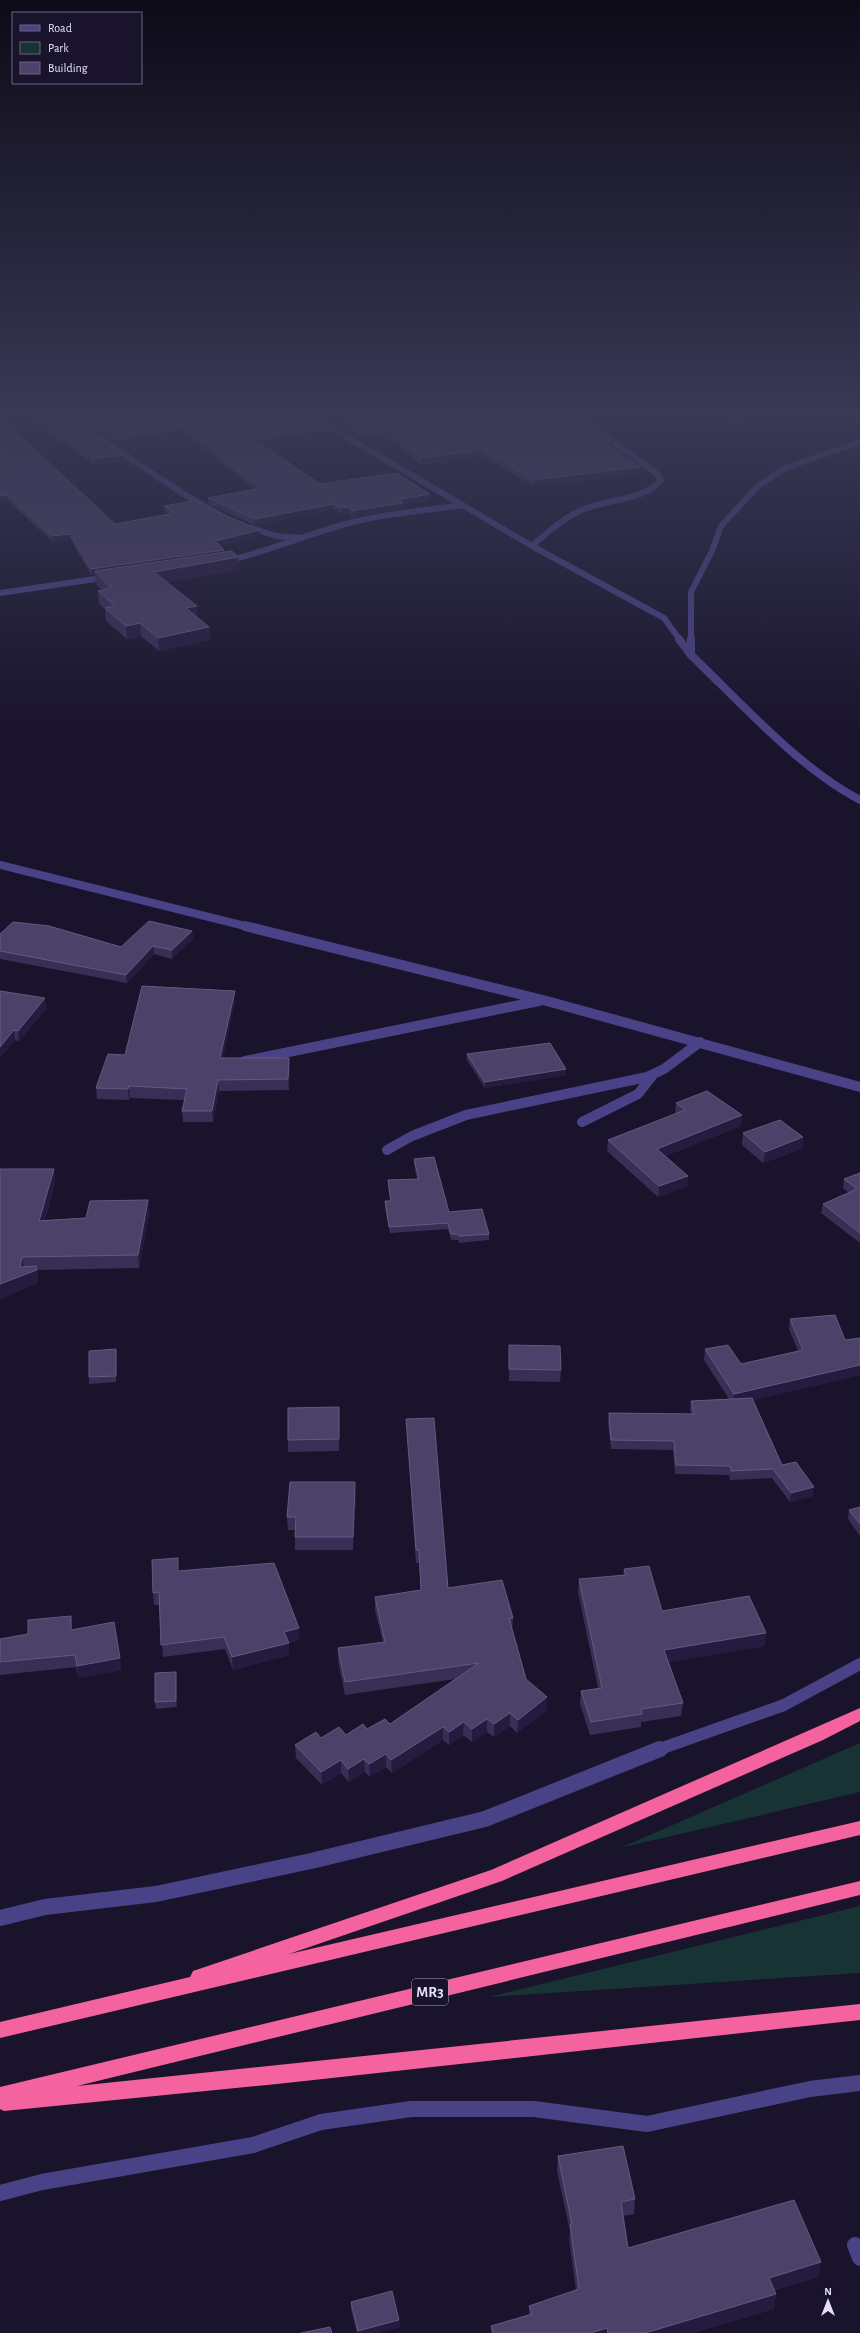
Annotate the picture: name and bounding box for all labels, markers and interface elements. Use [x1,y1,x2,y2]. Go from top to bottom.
legend [12,12,142,84]
text: Road [48,22,72,34]
text: Park [48,42,69,54]
text: Building [48,62,88,74]
road number: MR3 [412,1979,448,2005]
north arrow [808,2281,848,2321]
text: N [824,2286,832,2297]

